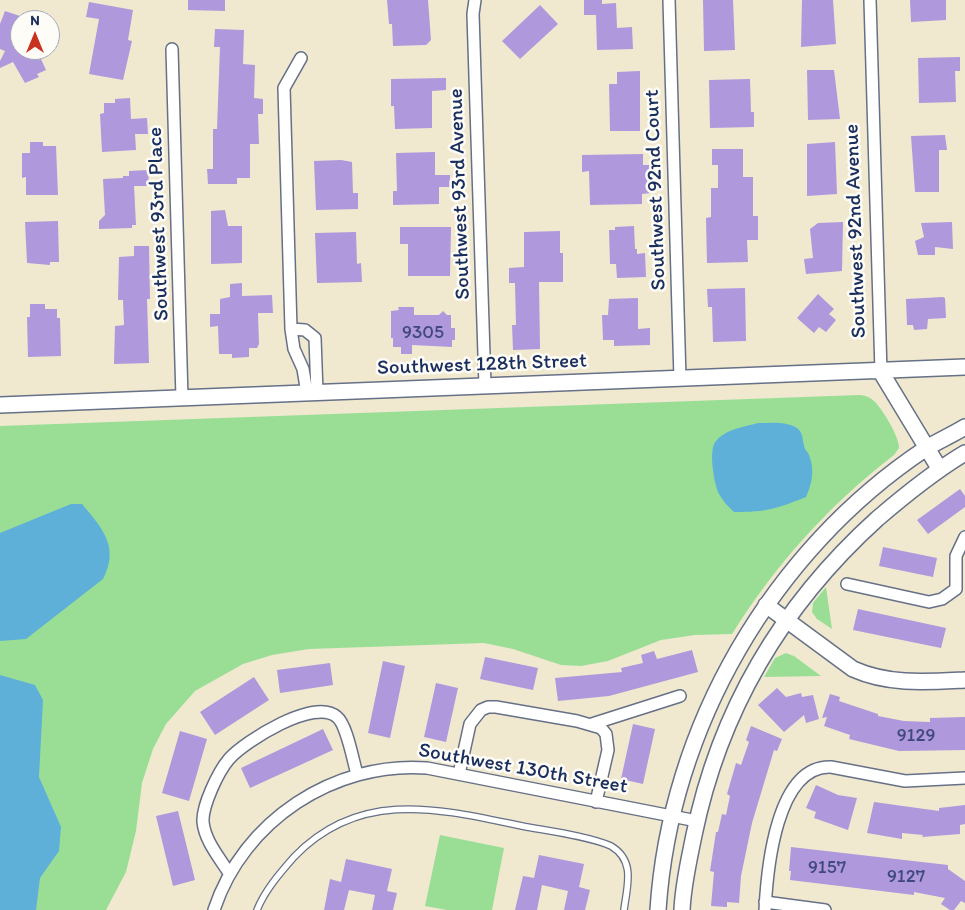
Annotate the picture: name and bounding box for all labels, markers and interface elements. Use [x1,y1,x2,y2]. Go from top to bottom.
north arrow [10,10,60,60]
text: N [30,12,40,29]
street label: Southwest 93rd Avenue [444,88,476,300]
street label: Southwest 92nd Court [640,89,672,291]
street label: Southwest 92nd Avenue [840,123,872,339]
street label: Southwest 93rd Place [143,127,175,321]
house number: 9305 [402,322,444,344]
street label: Southwest 128th Street [377,349,587,381]
house number: 9129 [897,725,935,747]
street label: Southwest 130th Street [416,738,630,800]
house number: 9157 [808,857,846,879]
house number: 9127 [887,866,925,888]

